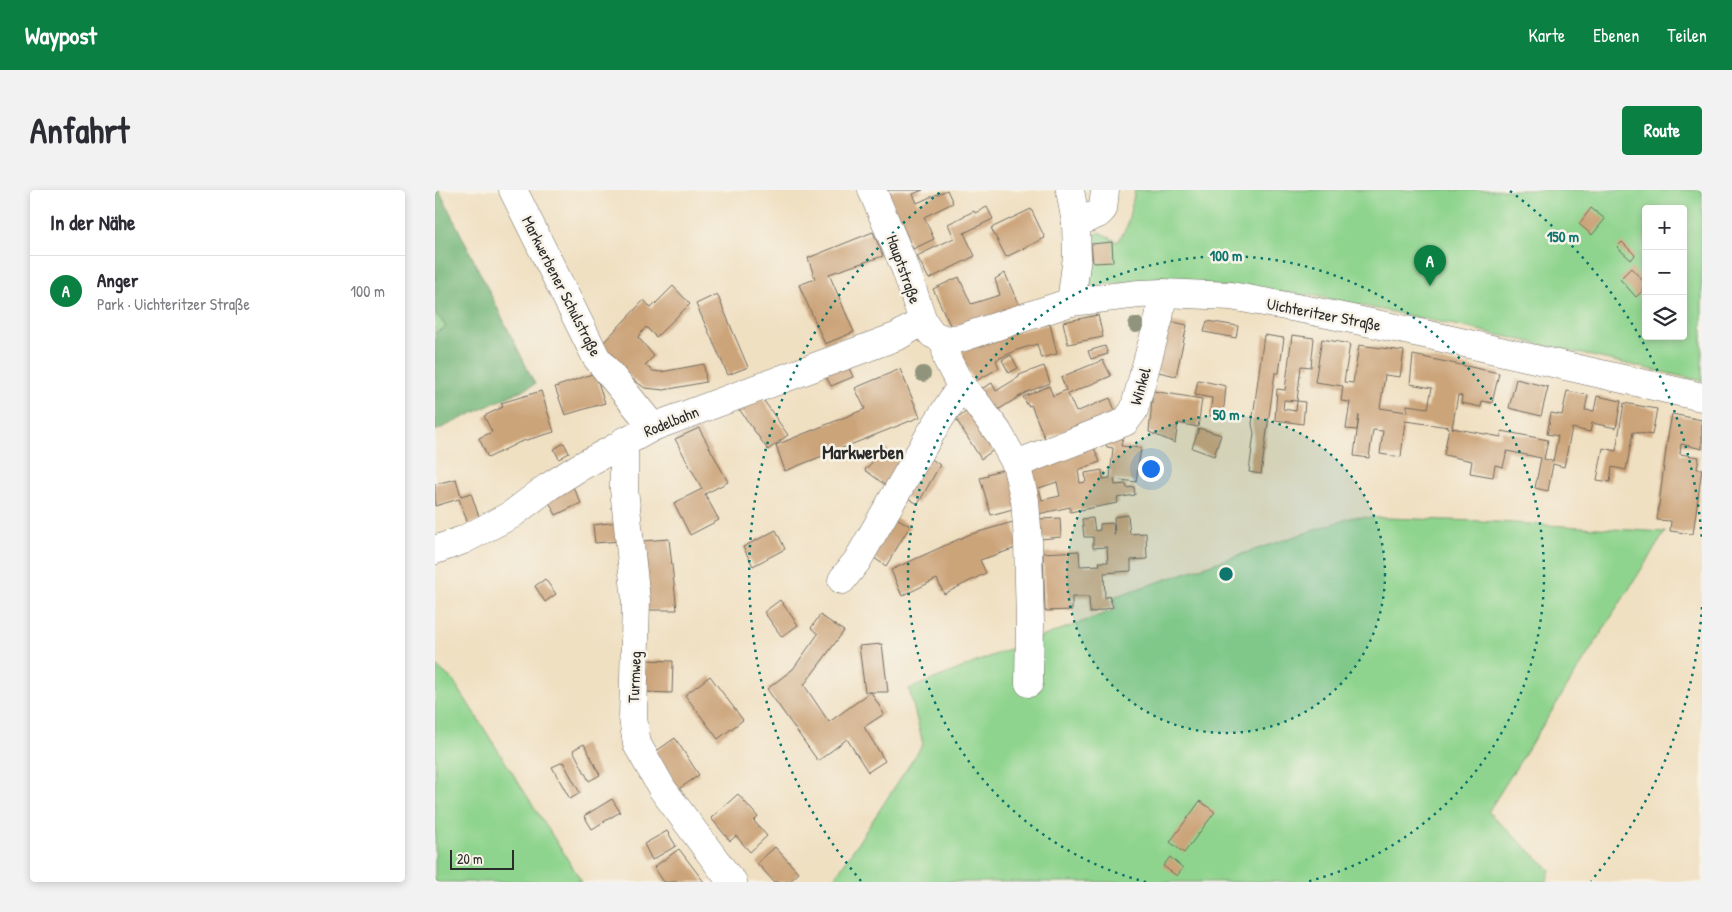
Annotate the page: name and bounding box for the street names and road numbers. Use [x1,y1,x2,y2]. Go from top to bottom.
street label: Markwerbener Schulstraße [517,212,607,361]
street label: Hauptstraße [881,232,927,307]
street label: Uichteritzer Straße [1265,292,1383,336]
street label: Winkel [1124,364,1156,407]
street label: Rodelbahn [640,400,702,442]
street label: Turmweg [622,651,646,703]

